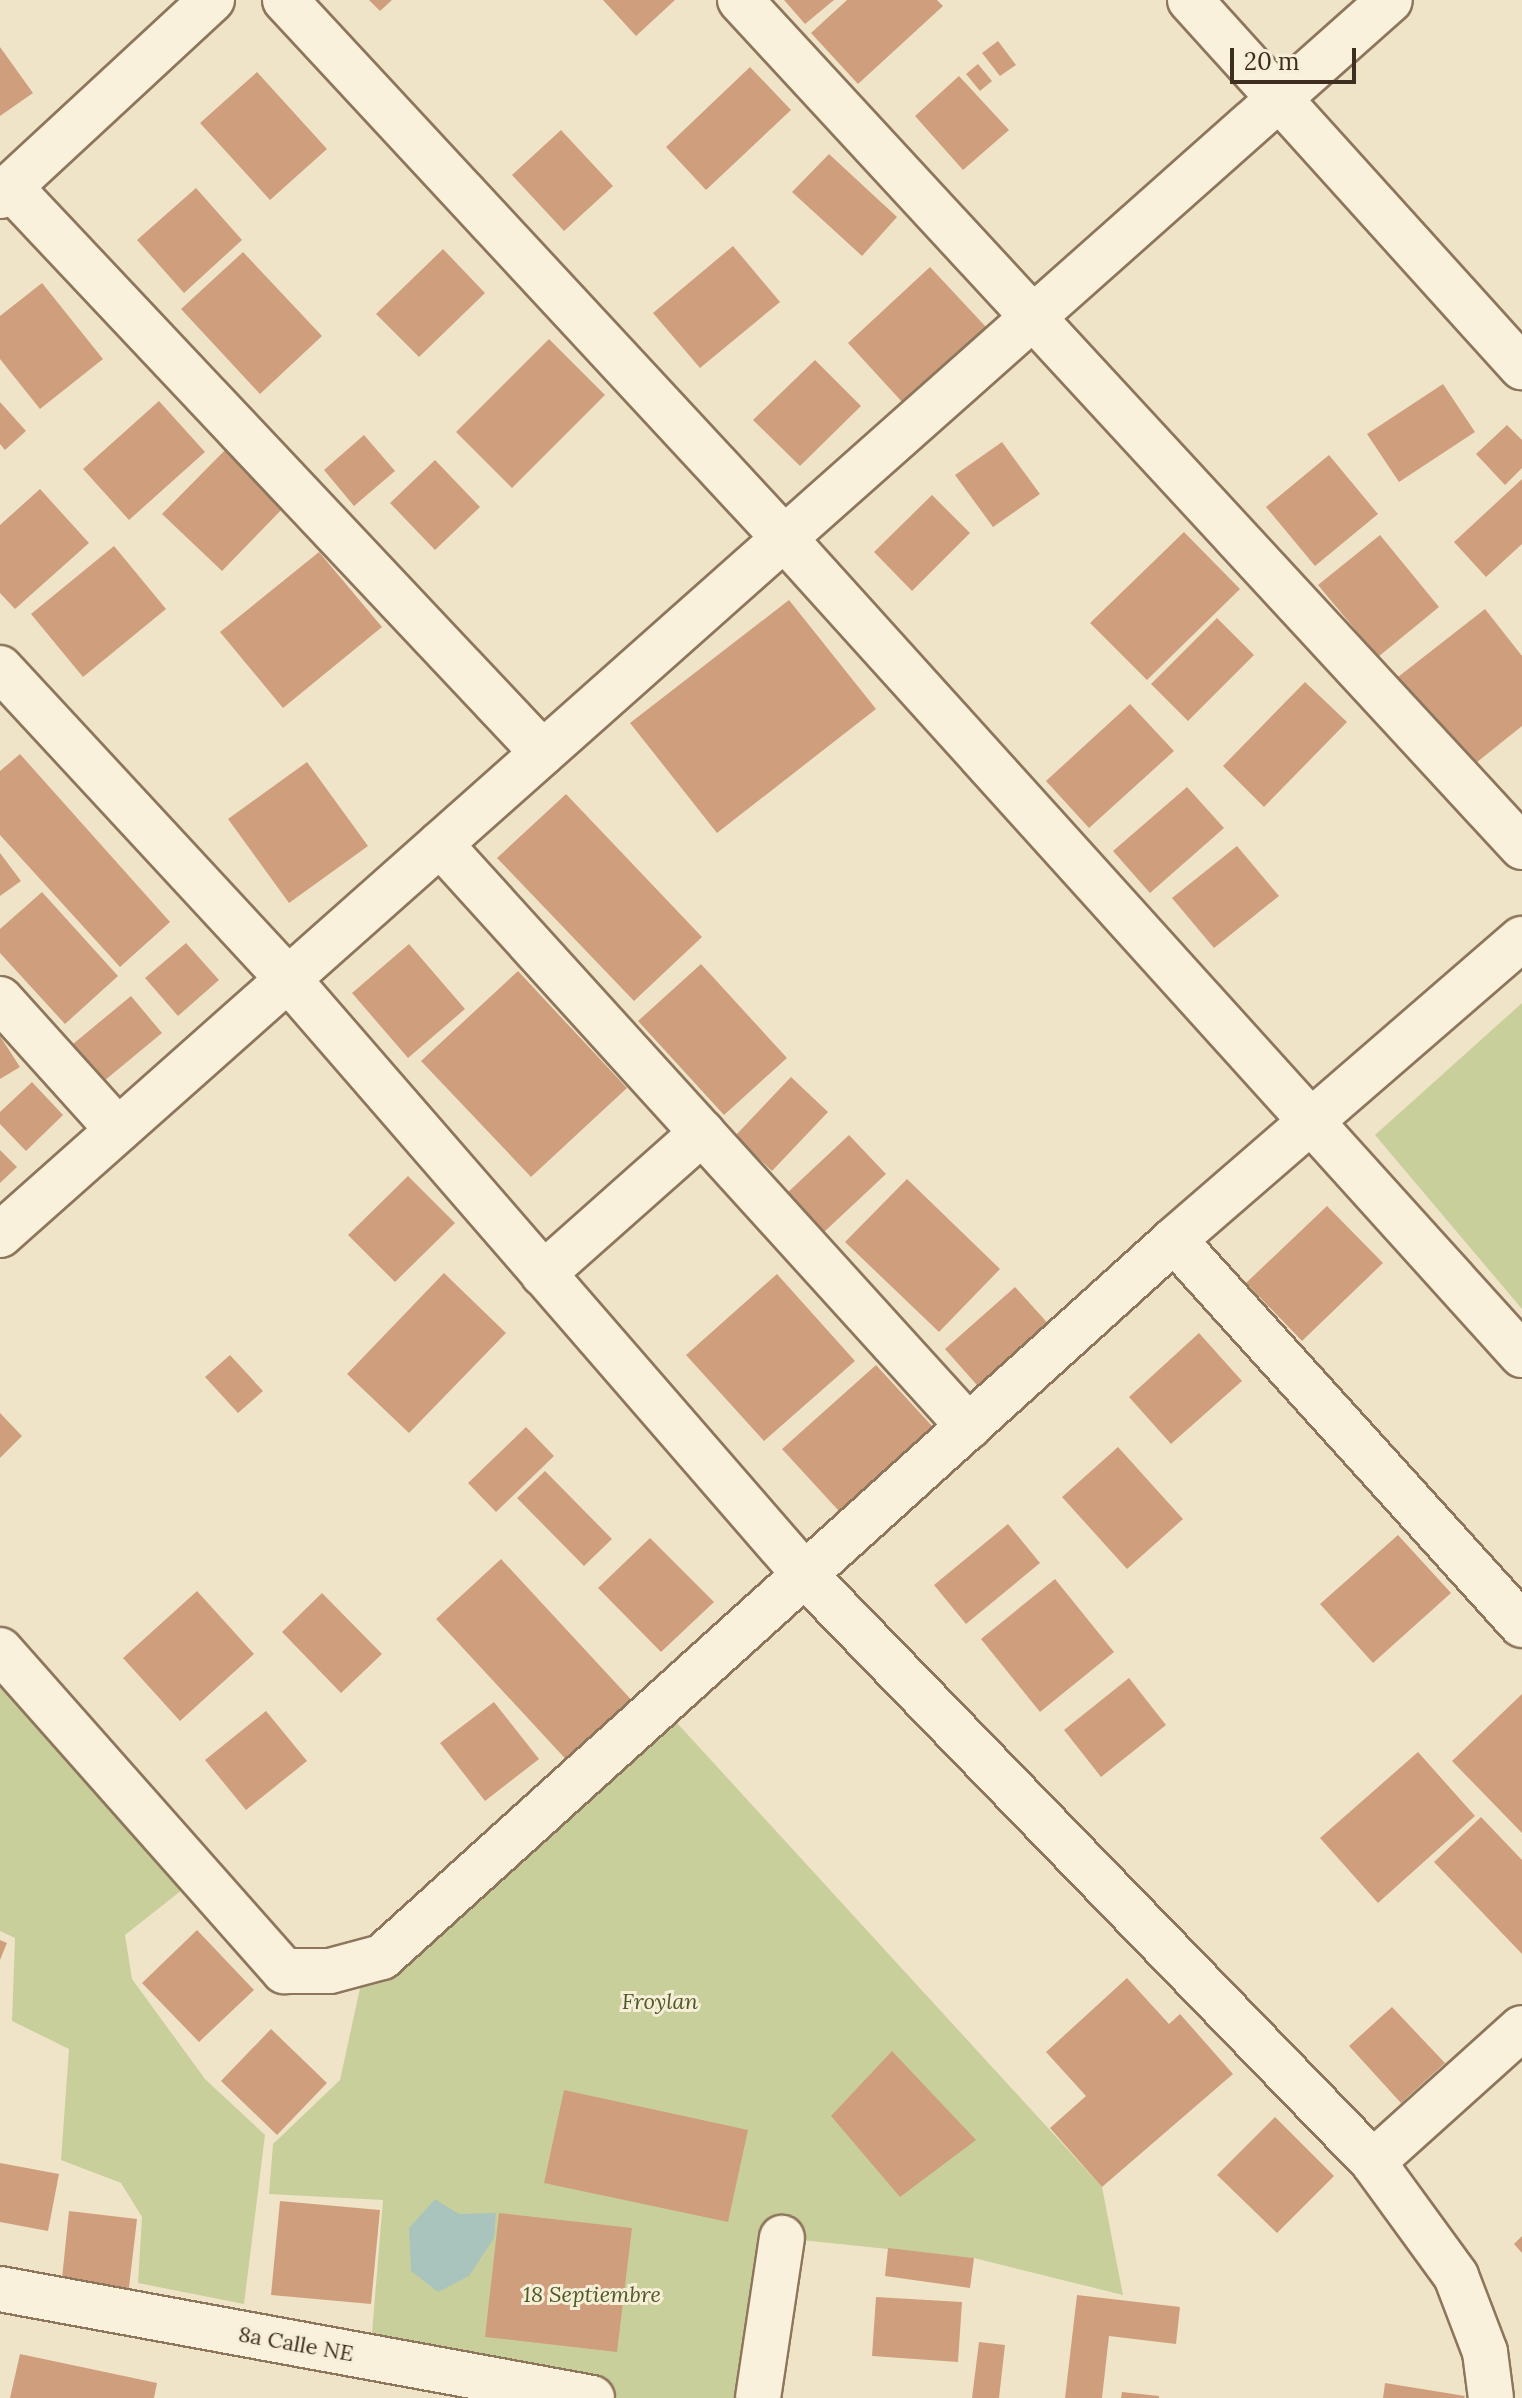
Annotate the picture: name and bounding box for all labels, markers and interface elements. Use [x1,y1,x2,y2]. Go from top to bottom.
scale bar [1234,32,1360,82]
text: 20 m [1244,46,1300,77]
park label: Froylan [622,1989,698,2015]
park label: 18 Septiembre [523,2282,661,2308]
street label: 8a Calle NE [236,2321,356,2367]

